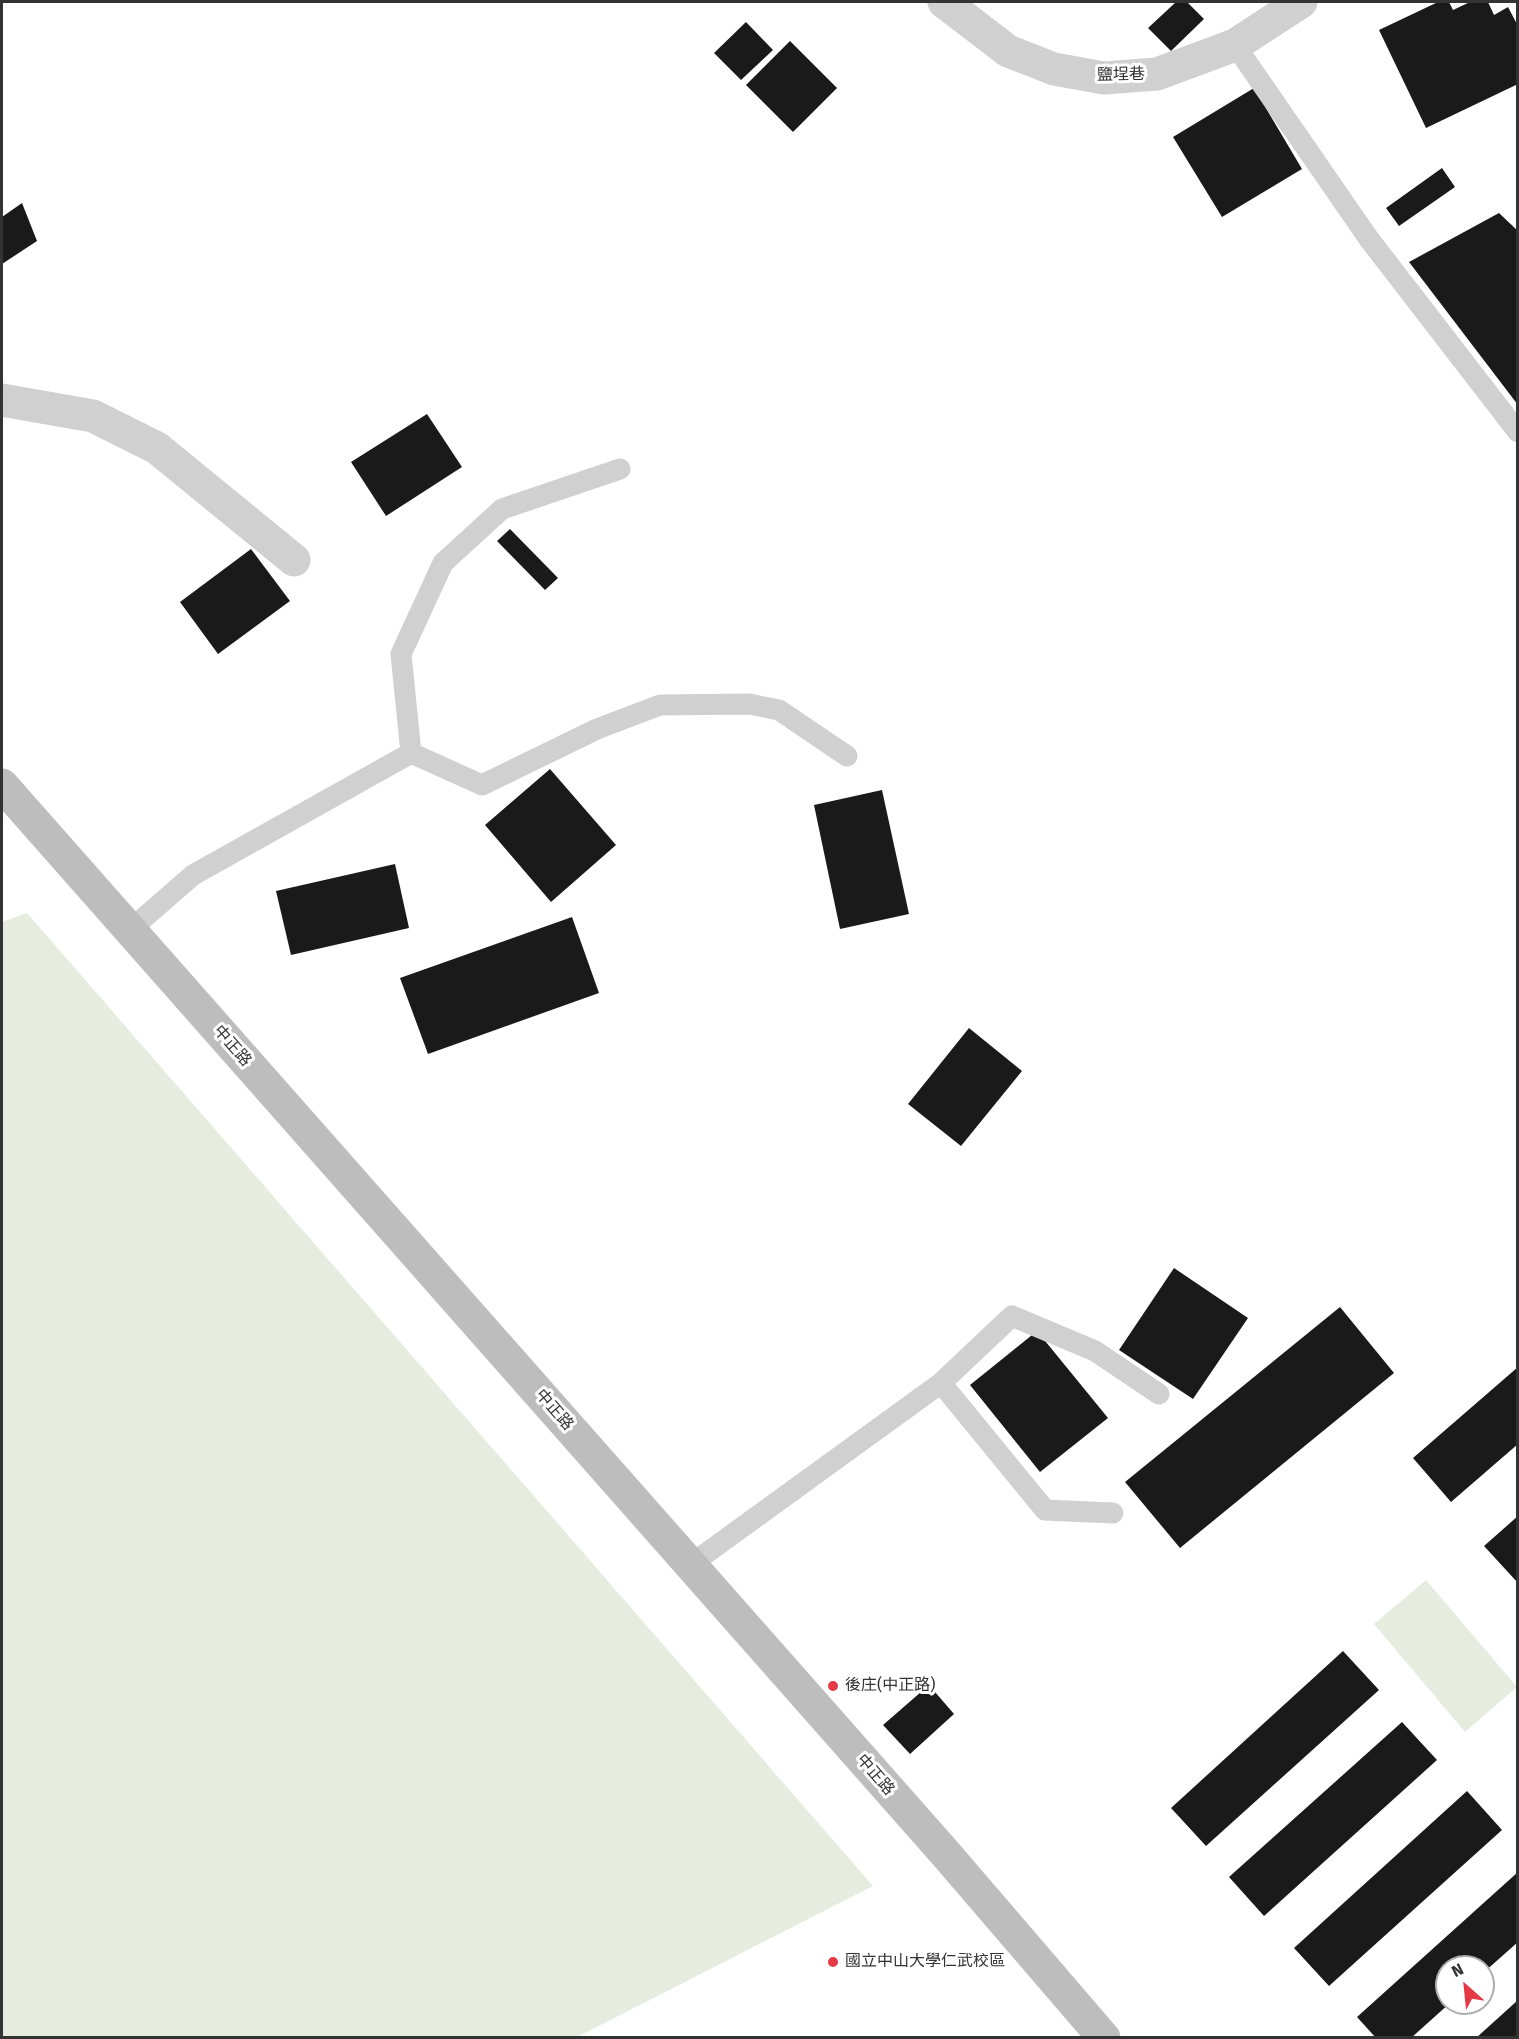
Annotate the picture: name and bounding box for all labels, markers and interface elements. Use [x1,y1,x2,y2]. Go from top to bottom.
street label: 鹽埕巷 [1097,65,1145,85]
street label: 中正路 [209,1022,255,1070]
street label: 中正路 [531,1386,577,1434]
place label: 後庄(中正路) [845,1676,935,1696]
marker: 後庄(中正路) [826,1679,840,1693]
street label: 中正路 [852,1751,898,1799]
place label: 國立中山大學仁武校區 [845,1952,1005,1972]
marker: 國立中山大學仁武校區 [826,1955,840,1969]
north arrow [1435,1955,1495,2015]
text: N [1448,1959,1467,1981]

